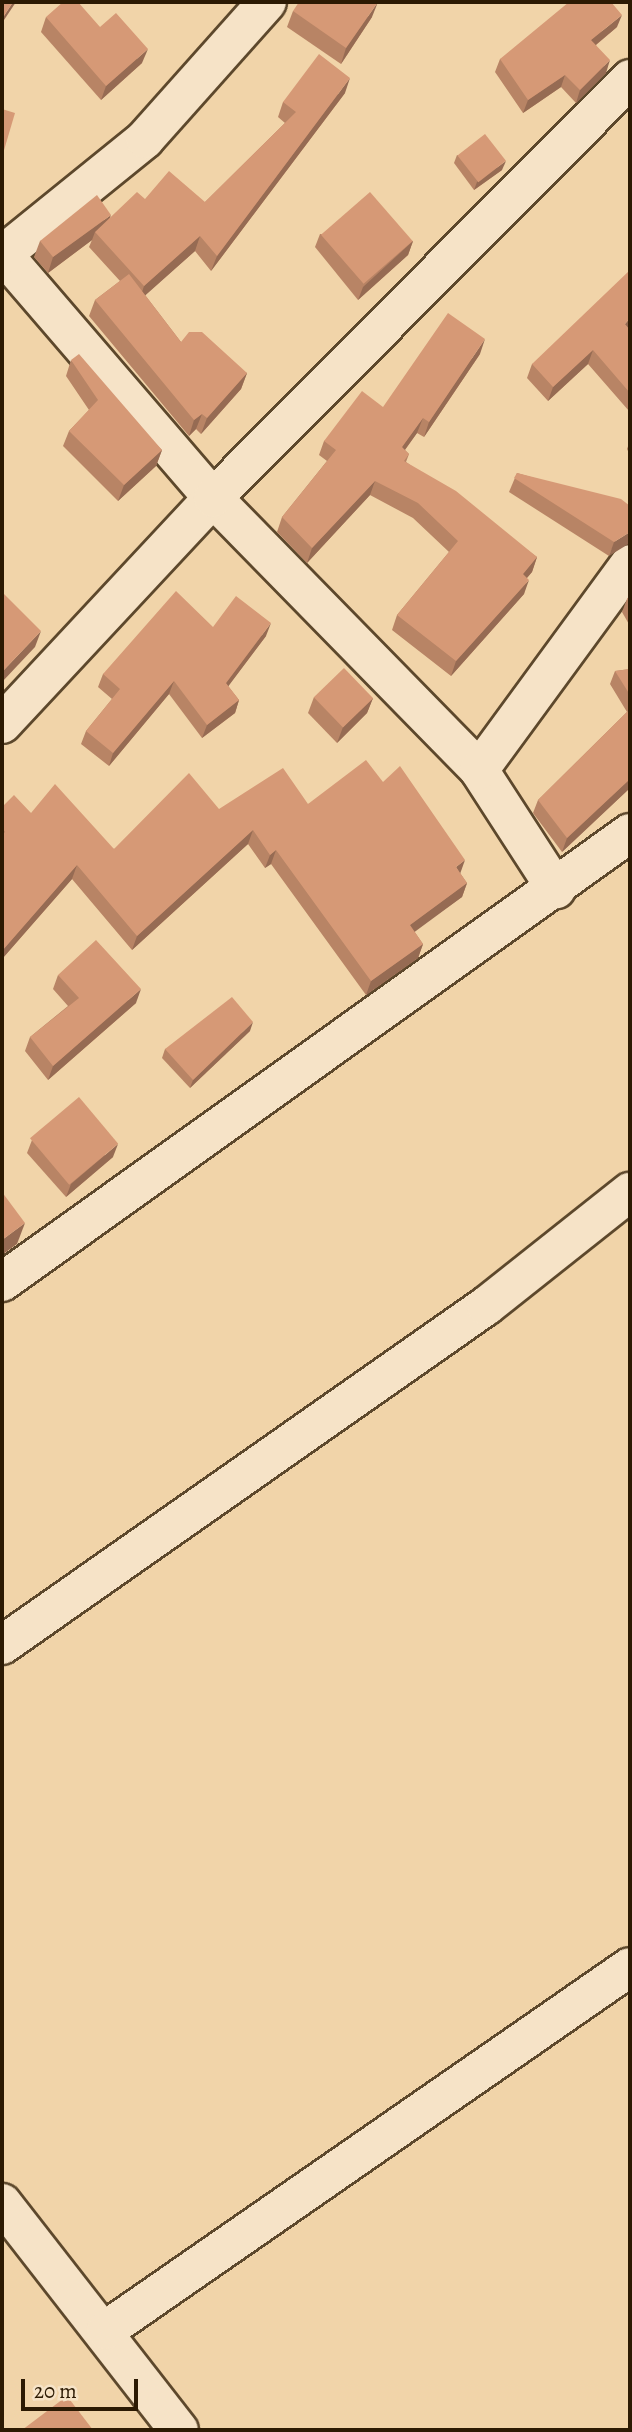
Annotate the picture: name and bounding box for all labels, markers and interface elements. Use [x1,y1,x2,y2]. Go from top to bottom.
scale bar [24,2366,142,2410]
text: 20 m [34,2377,77,2405]

